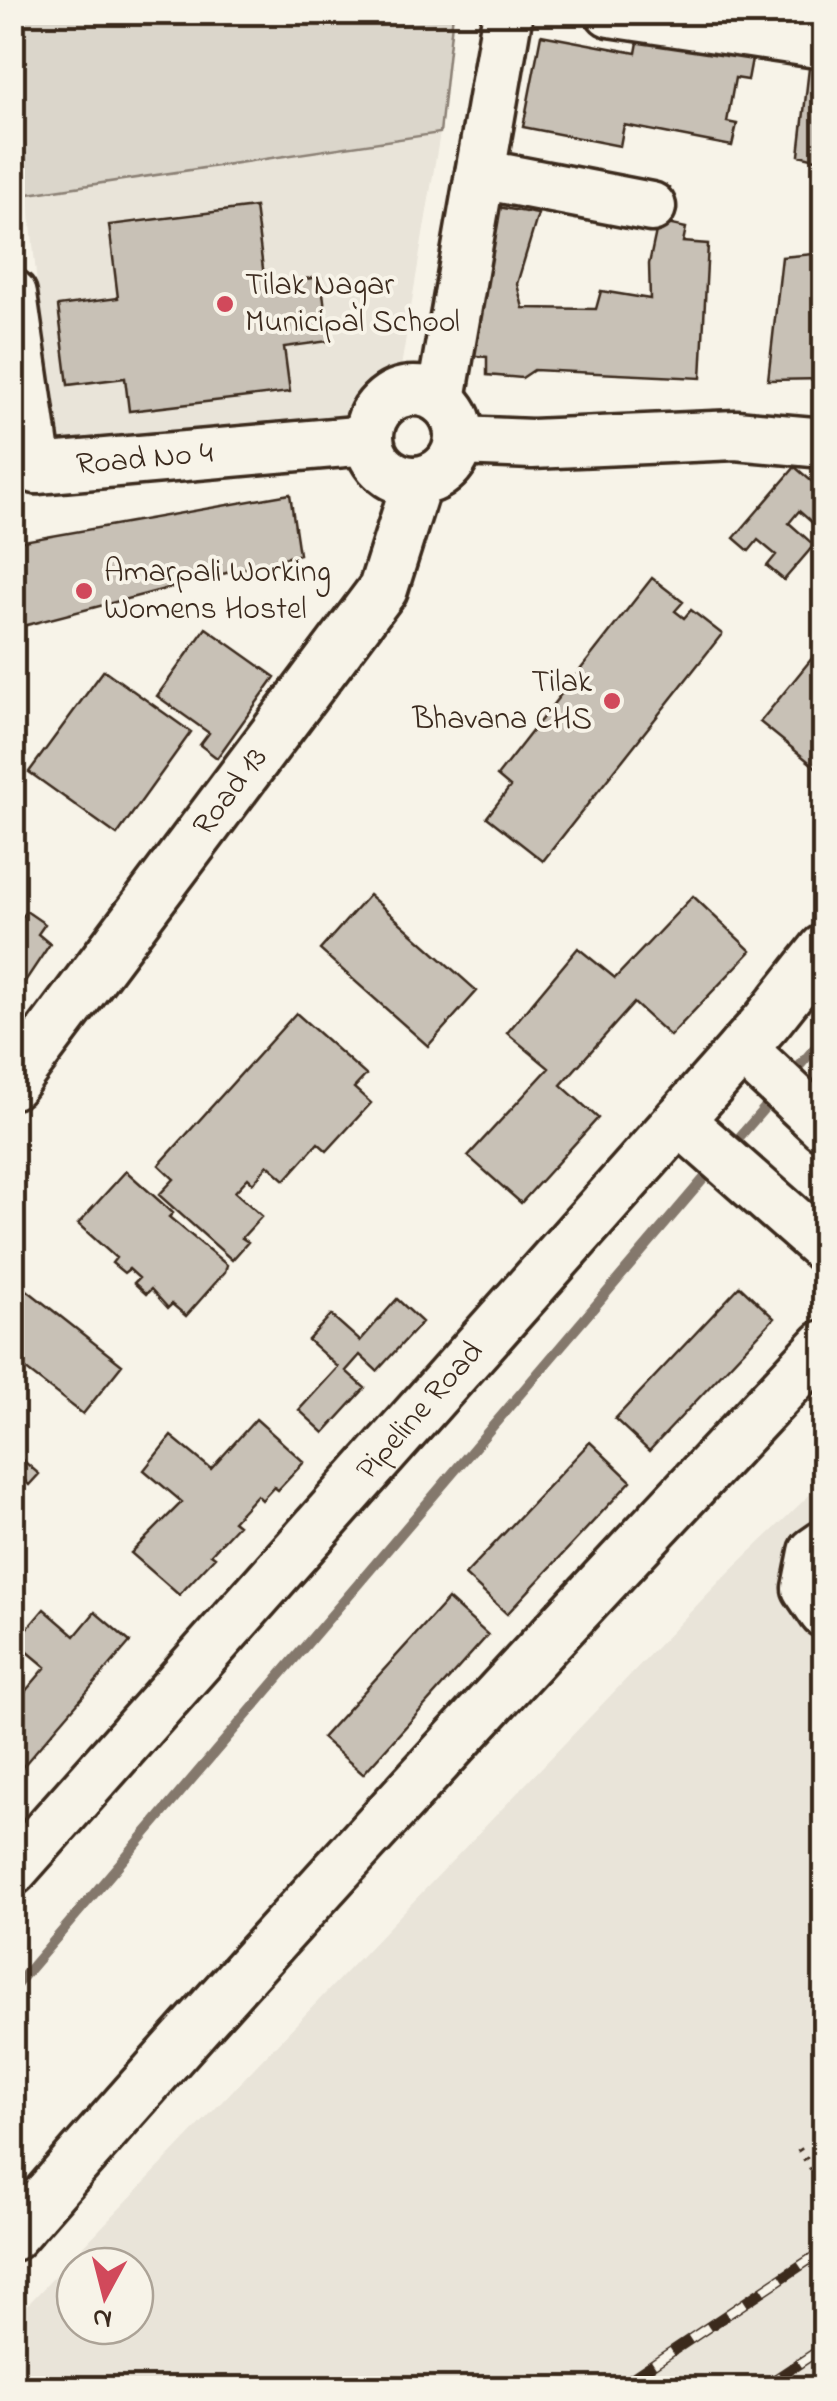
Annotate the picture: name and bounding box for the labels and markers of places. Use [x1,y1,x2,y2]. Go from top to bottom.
place label: Tilak Nagar Municipal School [245,263,460,347]
marker: Tilak Nagar Municipal School [214,293,236,315]
place label: Amarpali Working Womens Hostel [104,550,331,634]
marker: Amarpali Working Womens Hostel [73,580,95,602]
place label: Tilak Bhavana CHS [412,660,593,744]
marker: Tilak Bhavana CHS [601,690,623,712]

